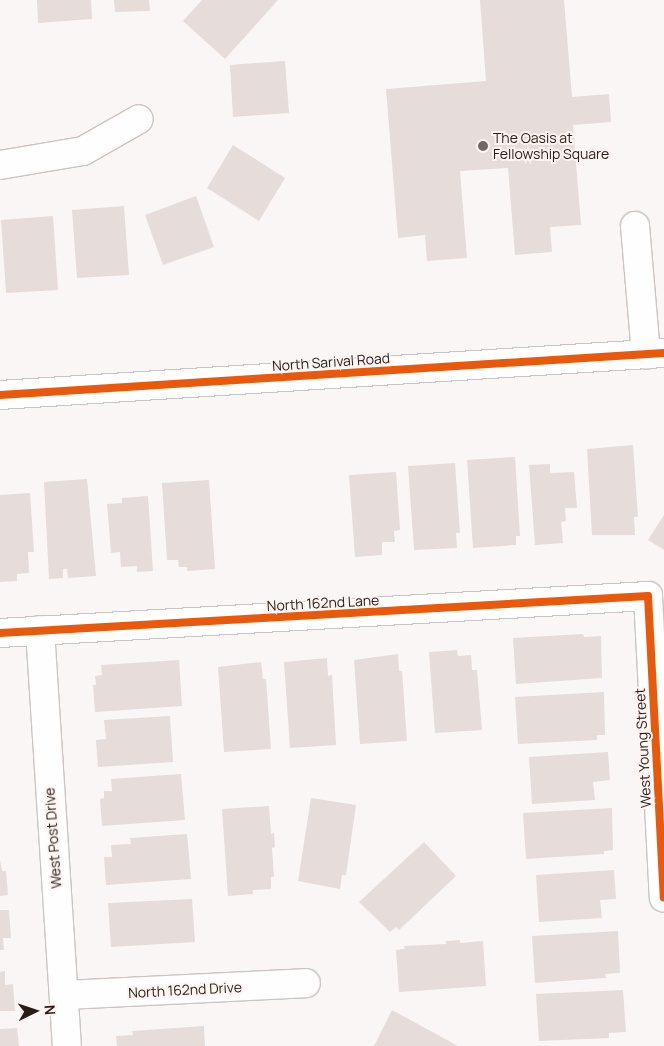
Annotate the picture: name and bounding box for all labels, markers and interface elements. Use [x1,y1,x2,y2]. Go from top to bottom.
place label: The Oasis at Fellowship Square [493,130,609,162]
marker: The Oasis at Fellowship Square [477,140,489,152]
street label: North Sarival Road [272,350,390,374]
street label: North 162nd Lane [266,592,380,614]
street label: West Young Street [631,688,655,808]
street label: West Post Drive [41,787,65,889]
street label: North 162nd Drive [128,979,242,1001]
north arrow [10,986,60,1036]
text: N [41,1004,60,1016]

